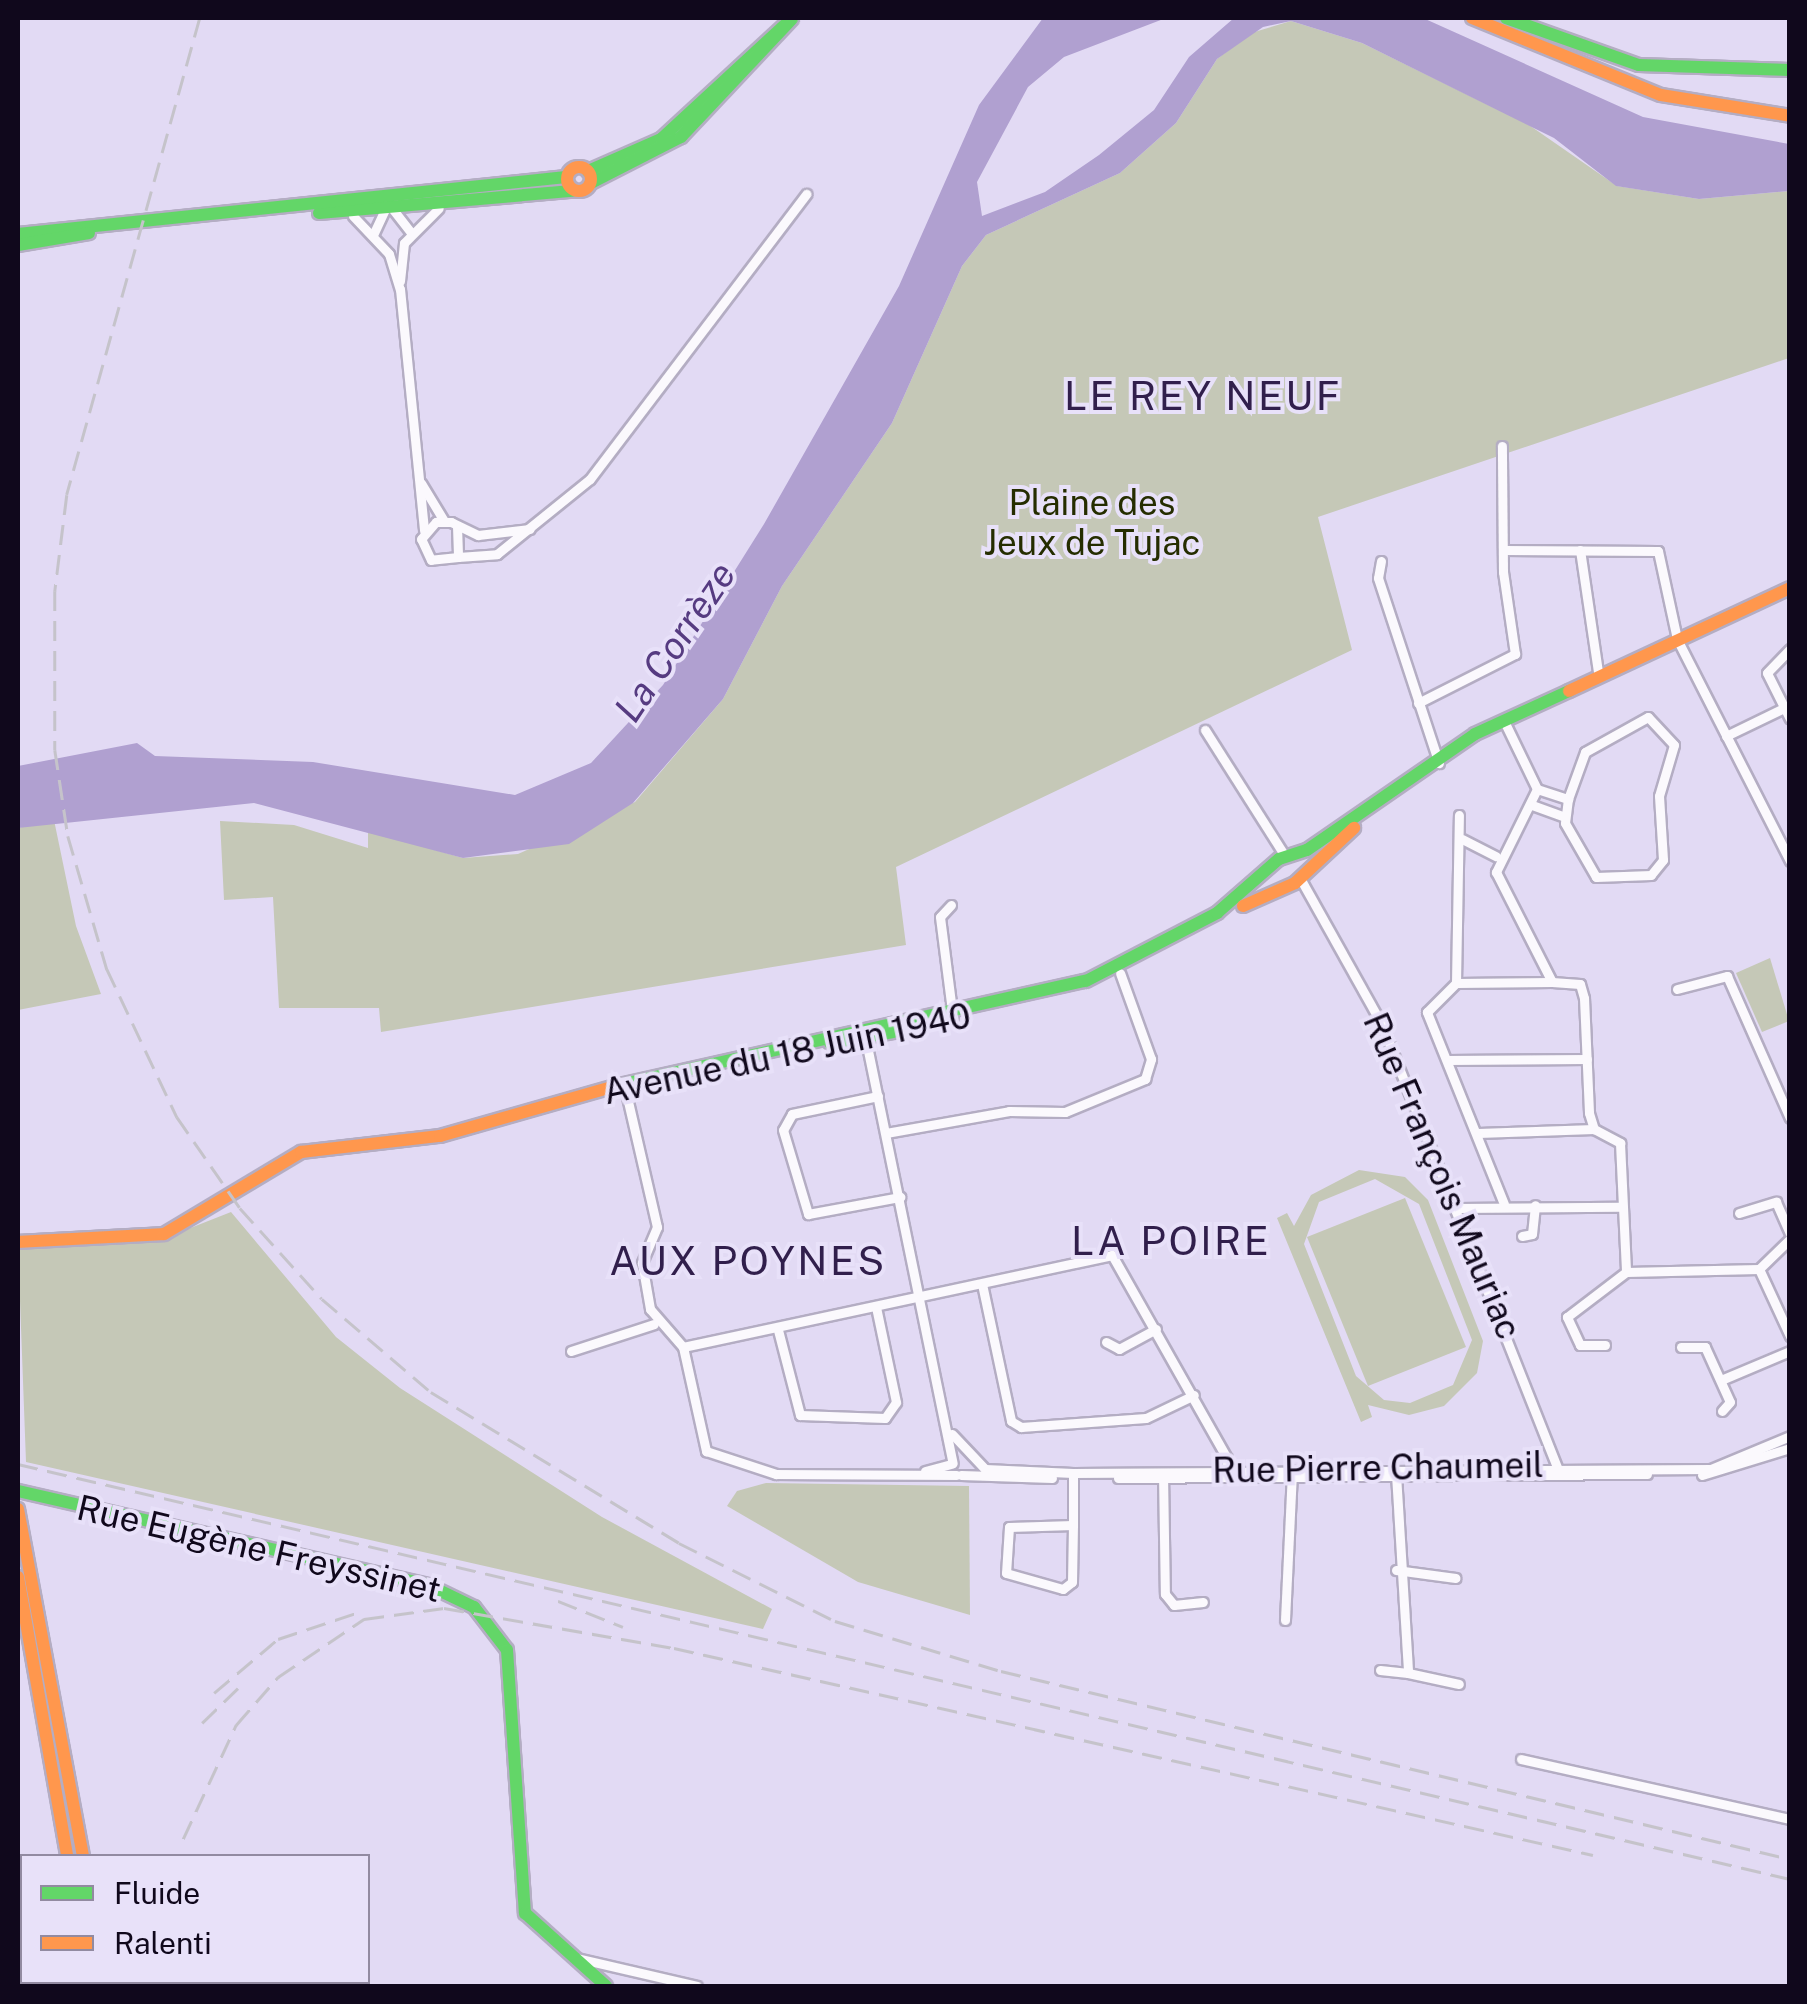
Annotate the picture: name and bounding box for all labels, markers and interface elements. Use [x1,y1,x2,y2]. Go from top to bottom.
district label: LE REY NEUF [1064,372,1342,420]
park label: Plaine des Jeux de Tujac [983,482,1201,564]
water label: La Corrèze [605,554,745,730]
street label: Avenue du 18 Juin 1940 [599,994,975,1114]
street label: Rue François Mauriac [1354,1006,1530,1346]
district label: LA POIRE [1071,1217,1271,1265]
district label: AUX POYNES [609,1237,887,1285]
street label: Rue Pierre Chaumeil [1212,1444,1544,1492]
street label: Rue Eugène Freyssinet [73,1487,445,1611]
legend [20,1854,370,1984]
text: Fluide [114,1875,200,1911]
text: Ralenti [114,1925,212,1961]

